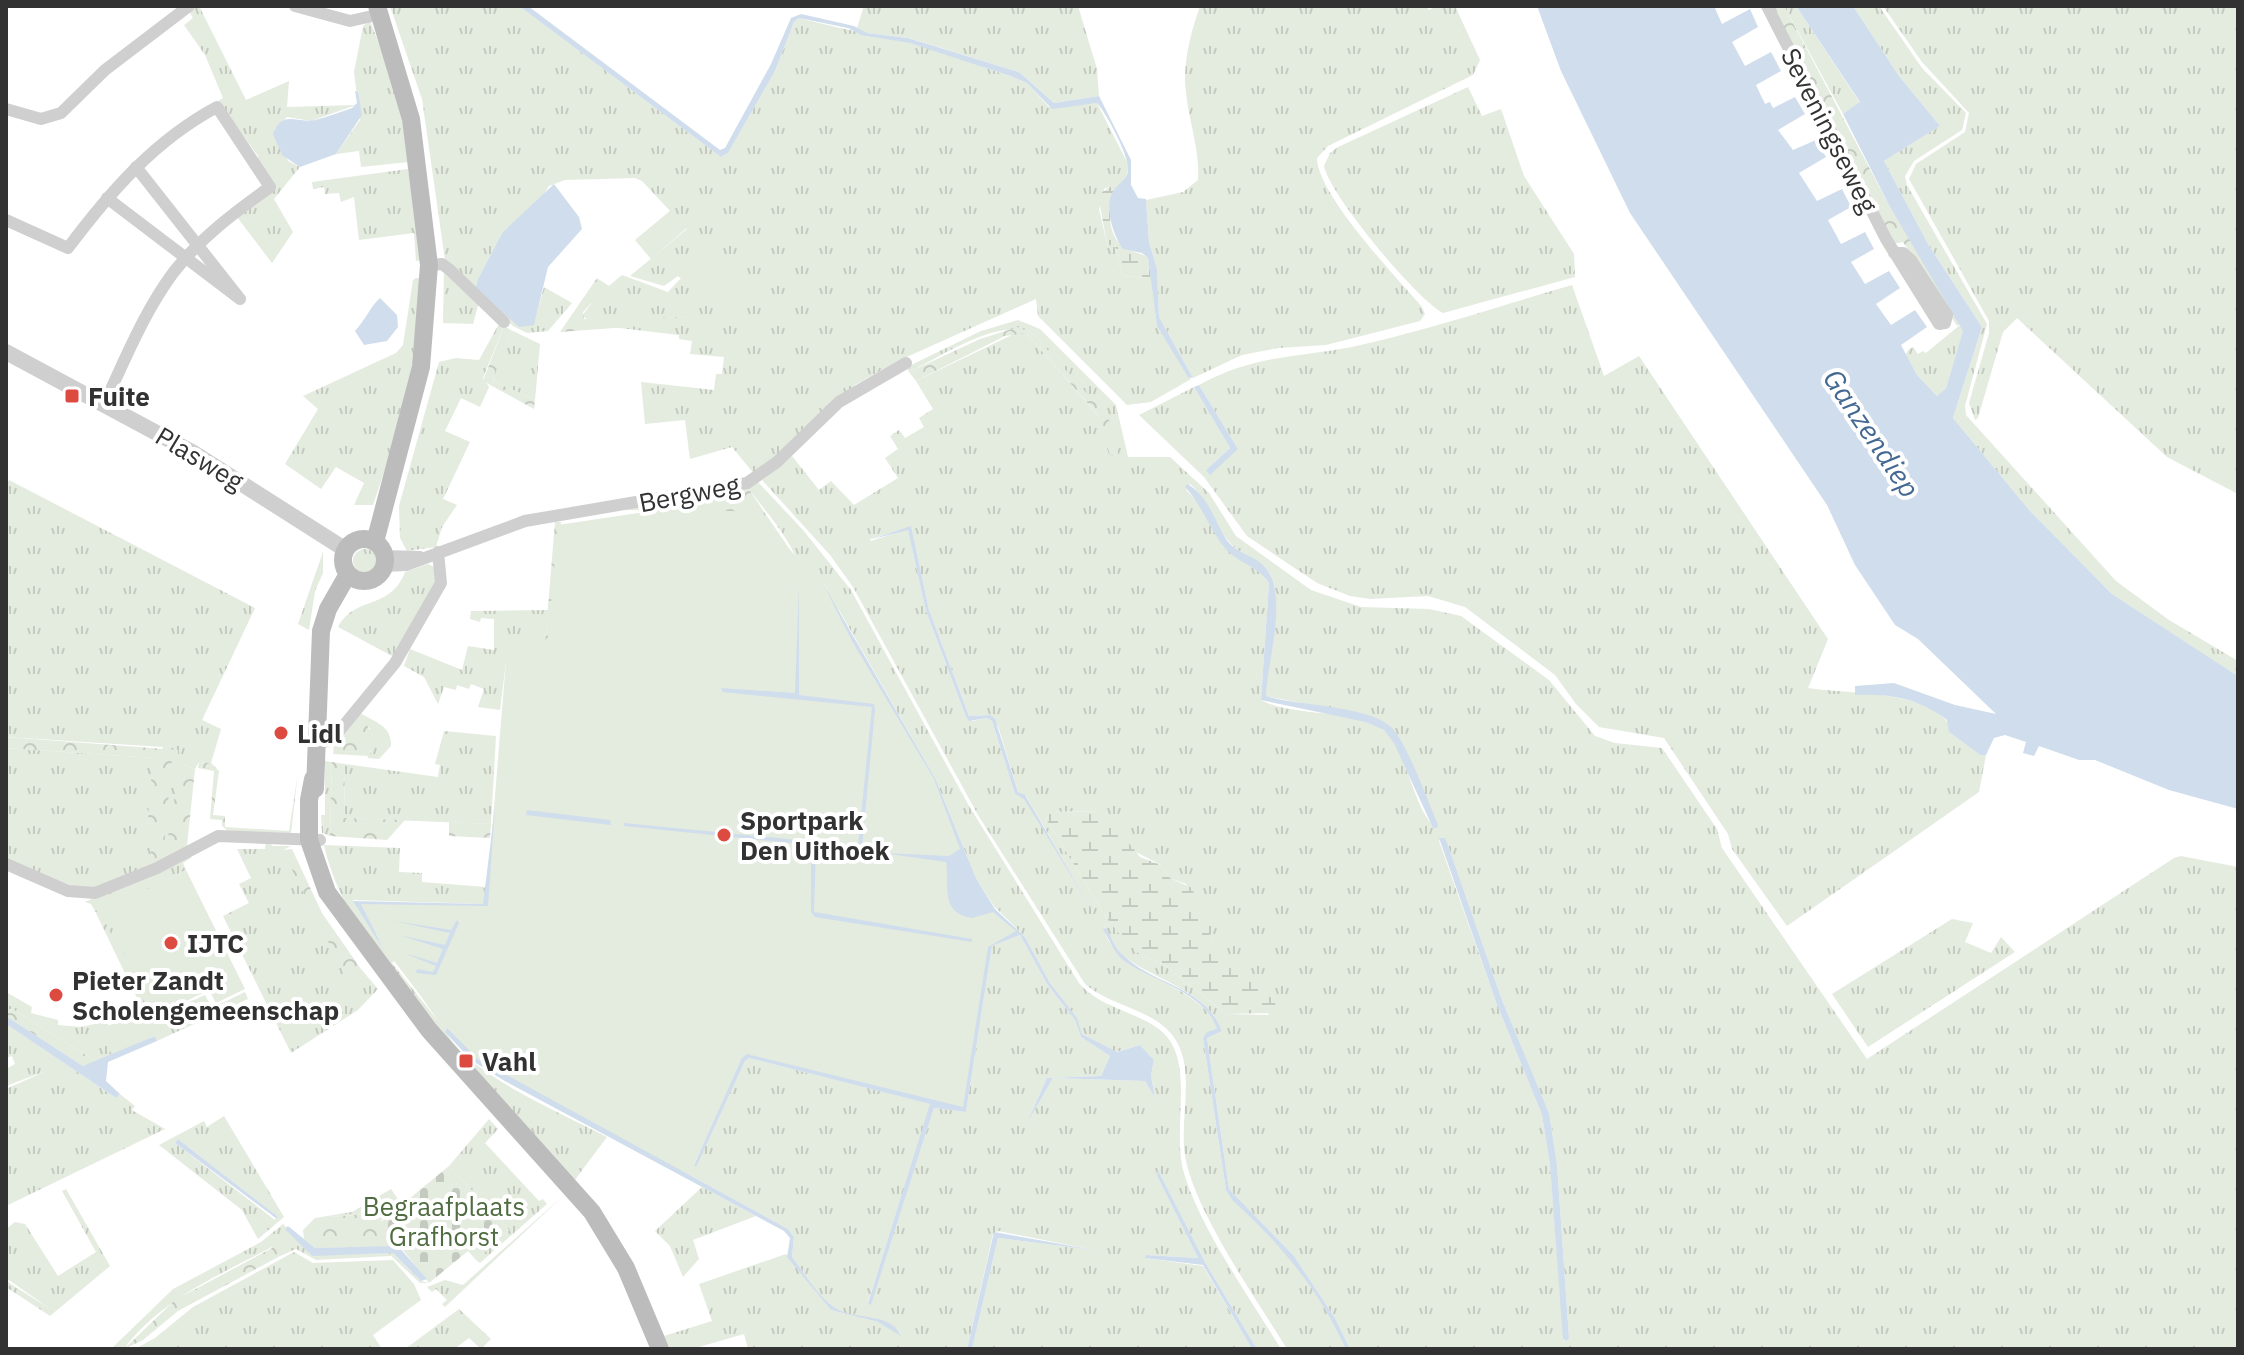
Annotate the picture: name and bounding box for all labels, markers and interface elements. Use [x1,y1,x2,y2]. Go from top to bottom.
street label: Seveningseweg [1774,42,1886,218]
water label: Ganzendiep [1815,362,1929,504]
place label: Fuite [88,379,150,413]
marker: Fuite [63,387,81,405]
street label: Plasweg [150,418,251,498]
street label: Bergweg [636,467,743,519]
place label: Lidl [297,716,342,750]
marker: Lidl [272,724,290,742]
place label: Sportpark Den Uithoek [740,803,890,867]
marker: Sportpark Den Uithoek [715,826,733,844]
place label: IJTC [187,926,244,960]
marker: IJTC [162,934,180,952]
place label: Pieter Zandt Scholengemeenschap [72,963,339,1027]
marker: Pieter Zandt Scholengemeenschap [47,986,65,1004]
place label: Vahl [482,1044,536,1078]
marker: Vahl [457,1052,475,1070]
park label: Begraafplaats Grafhorst [363,1189,525,1253]

